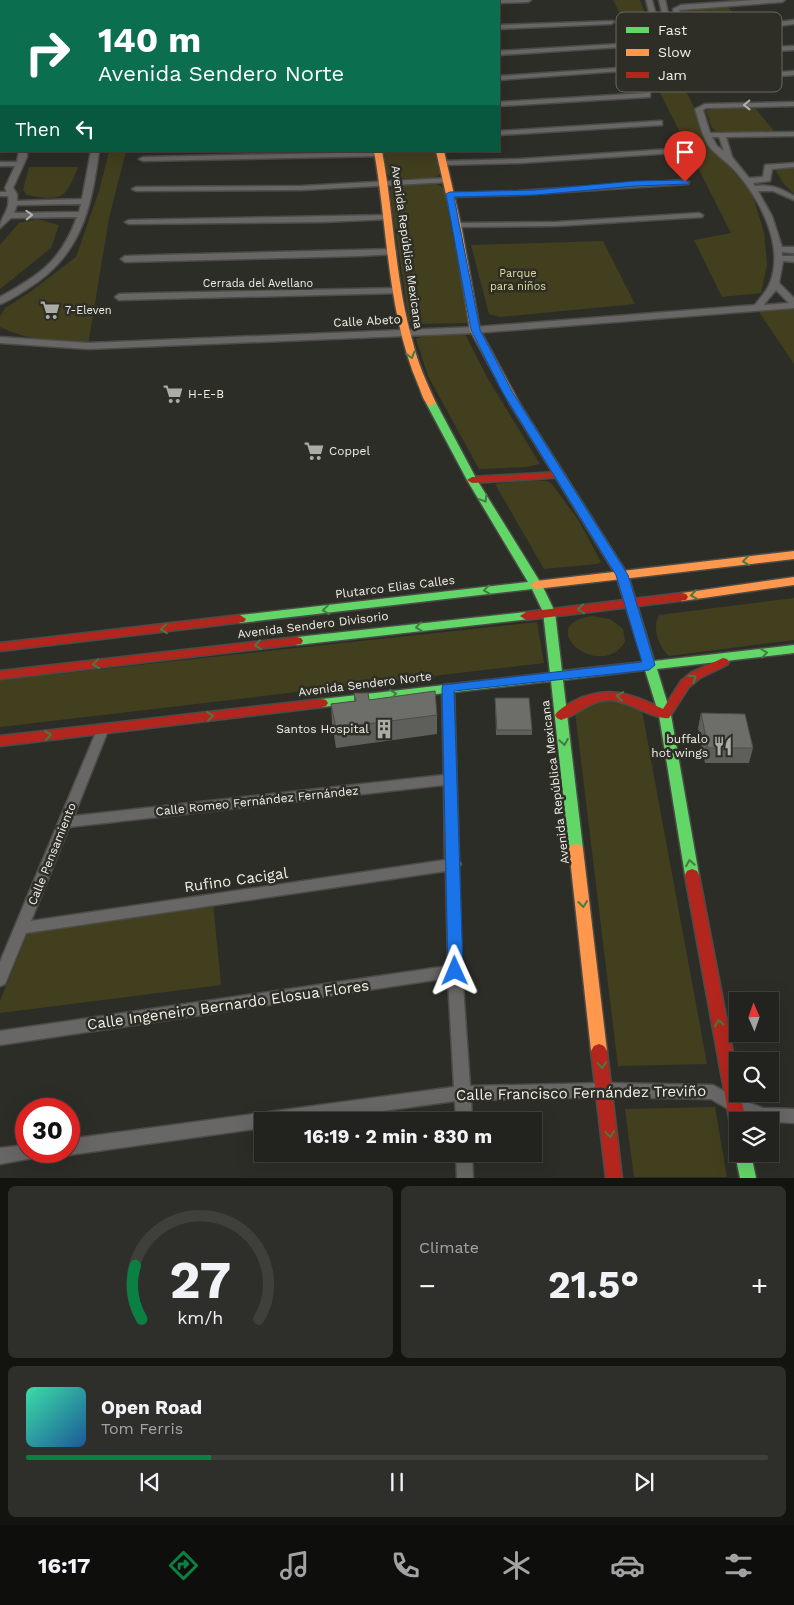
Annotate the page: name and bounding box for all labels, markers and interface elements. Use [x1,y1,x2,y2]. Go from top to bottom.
legend [616,12,782,92]
text: 140 m [98,19,201,61]
icon: right [15,20,80,85]
text: Fast [658,22,687,38]
text: Slow [658,44,691,60]
text: Avenida Sendero Norte [98,61,344,86]
text: Jam [658,67,687,83]
one-way arrow [743,100,751,111]
icon: left [71,115,99,143]
text: Then [15,118,61,141]
pin [664,131,706,182]
icon: arrive [671,138,699,166]
street label: Avenida República Mexicana [389,164,425,330]
one-way arrow [26,210,33,220]
park label: Parque para niños [490,267,546,293]
street label: Cerrada del Avellano [203,277,313,290]
supermarket icon: 7-Eleven [39,299,61,321]
place label: 7-Eleven [65,304,112,317]
street label: Calle Abeto [333,312,401,330]
one-way arrow [405,350,415,358]
supermarket icon: H-E-B [162,383,184,405]
place label: H-E-B [188,387,224,401]
supermarket icon: Coppel [303,440,325,462]
place label: Coppel [329,444,370,458]
one-way arrow [478,494,488,503]
one-way arrow [741,555,749,566]
street label: Plutarco Elias Calles [334,573,456,601]
one-way arrow [483,584,491,595]
one-way arrow [689,589,697,600]
one-way arrow [577,603,585,614]
one-way arrow [321,604,329,615]
street label: Avenida Sendero Divisorio [237,609,389,641]
one-way arrow [415,621,423,632]
one-way arrow [160,623,168,634]
one-way arrow [254,639,262,650]
one-way arrow [761,648,769,659]
one-way arrow [92,658,100,669]
street label: Avenida Sendero Norte [297,669,433,699]
one-way arrow [687,675,697,684]
one-way arrow [389,689,397,700]
one-way arrow [616,691,624,702]
street label: Avenida República Mexicana [538,699,572,865]
one-way arrow [206,711,214,722]
building icon: Santos Hospital [373,718,395,740]
place label: Santos Hospital [276,722,369,736]
one-way arrow [45,730,53,741]
place label: buffalo hot wings [651,732,708,760]
restaurant icon: buffalo hot wings [712,735,734,757]
one-way arrow [558,738,568,747]
street label: Calle Romeo Fernández Fernández [155,783,359,819]
street label: Calle Pensamiento [25,801,79,907]
one-way arrow [685,859,695,868]
street label: Rufino Cacigal [183,864,289,896]
one-way arrow [577,900,588,908]
position arrow [428,944,480,996]
street label: Calle Ingeneiro Bernardo Elosua Flores [86,976,370,1034]
north arrow [729,992,779,1042]
map controls [729,992,779,1162]
one-way arrow [715,1019,725,1028]
button: search [729,1052,779,1102]
one-way arrow [596,1061,607,1069]
street label: Calle Francisco Fernández Treviño [456,1082,706,1104]
speed limit sign: 30 [15,1098,80,1163]
button: layers [729,1112,779,1162]
text: 16:19 · 2 min · 830 m [304,1125,492,1148]
one-way arrow [604,1130,615,1138]
text: Climate [419,1238,479,1257]
text: 27 [170,1250,231,1311]
text: 21.5° [548,1263,639,1307]
text: − [419,1269,436,1302]
text: + [751,1269,768,1302]
text: km/h [177,1307,224,1328]
text: Open Road [101,1396,202,1419]
text: Tom Ferris [101,1419,183,1438]
icon: previous [136,1468,164,1496]
icon: pause [383,1468,411,1496]
icon: next [630,1468,658,1496]
icon: directions [166,1548,201,1583]
icon: music [277,1548,312,1583]
icon: phone [388,1548,423,1583]
icon: climate [499,1548,534,1583]
icon: car [610,1548,645,1583]
icon: filters [721,1548,756,1583]
text: 16:17 [38,1553,91,1578]

